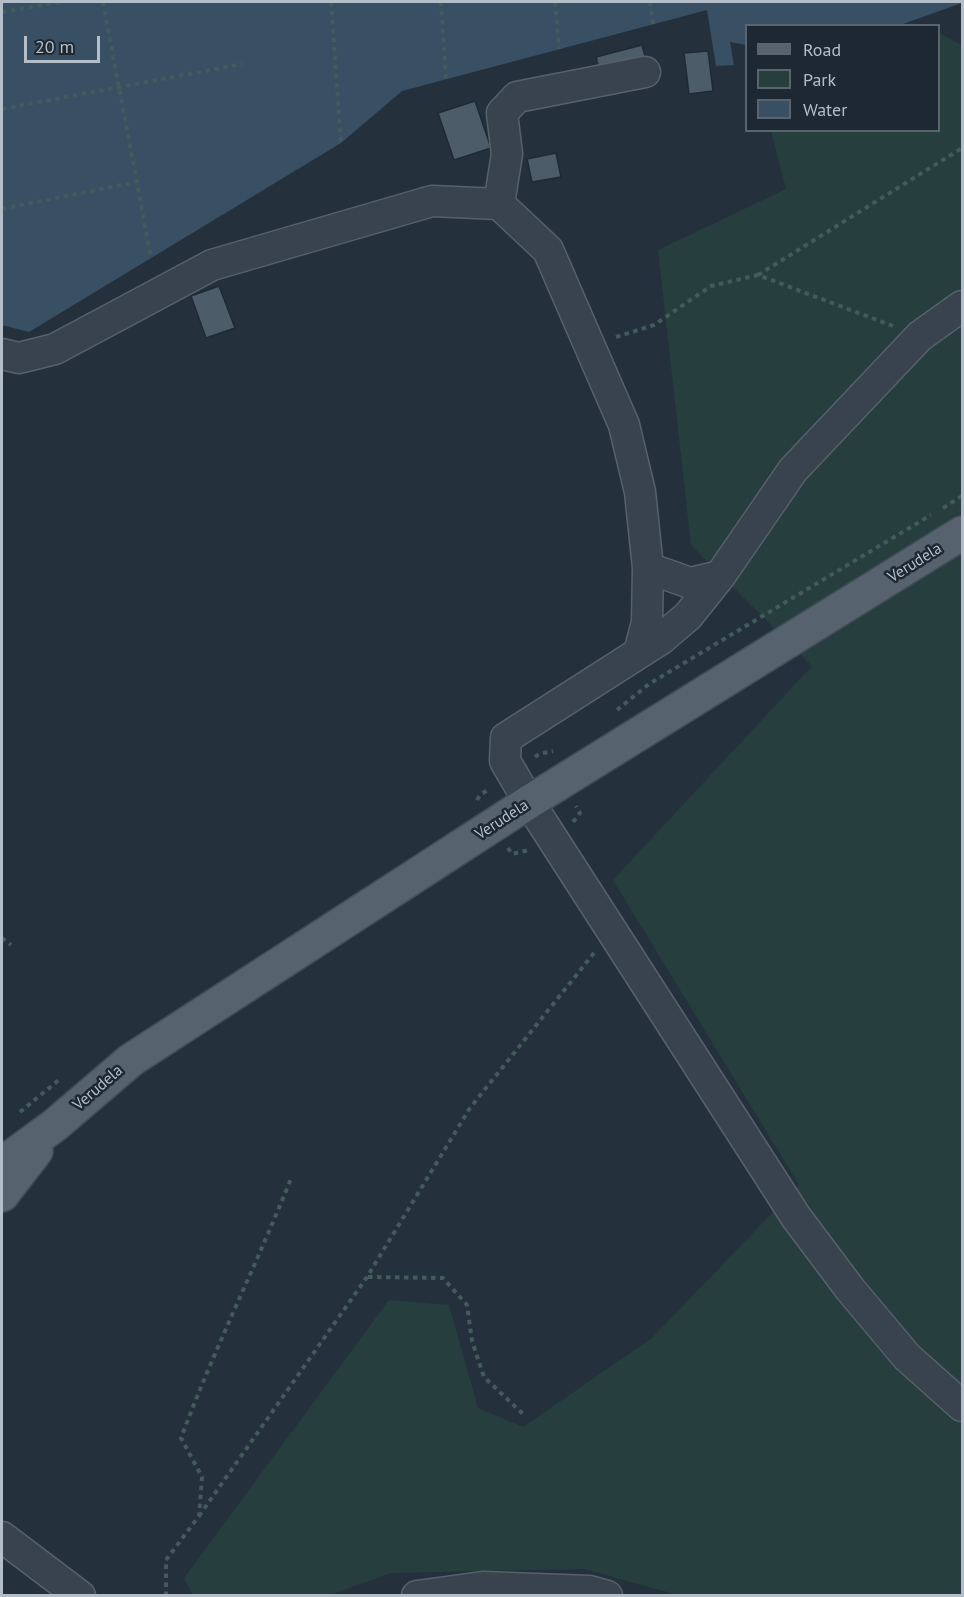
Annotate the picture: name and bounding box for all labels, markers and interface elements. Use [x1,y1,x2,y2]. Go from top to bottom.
scale bar [27,24,104,62]
legend [745,24,940,132]
text: 20 m [35,35,74,58]
text: Road [803,38,841,61]
text: Park [803,68,836,91]
text: Water [803,98,847,121]
street label: Verudela [885,539,945,587]
street label: Verudela [472,796,532,844]
street label: Verudela [69,1061,127,1115]

